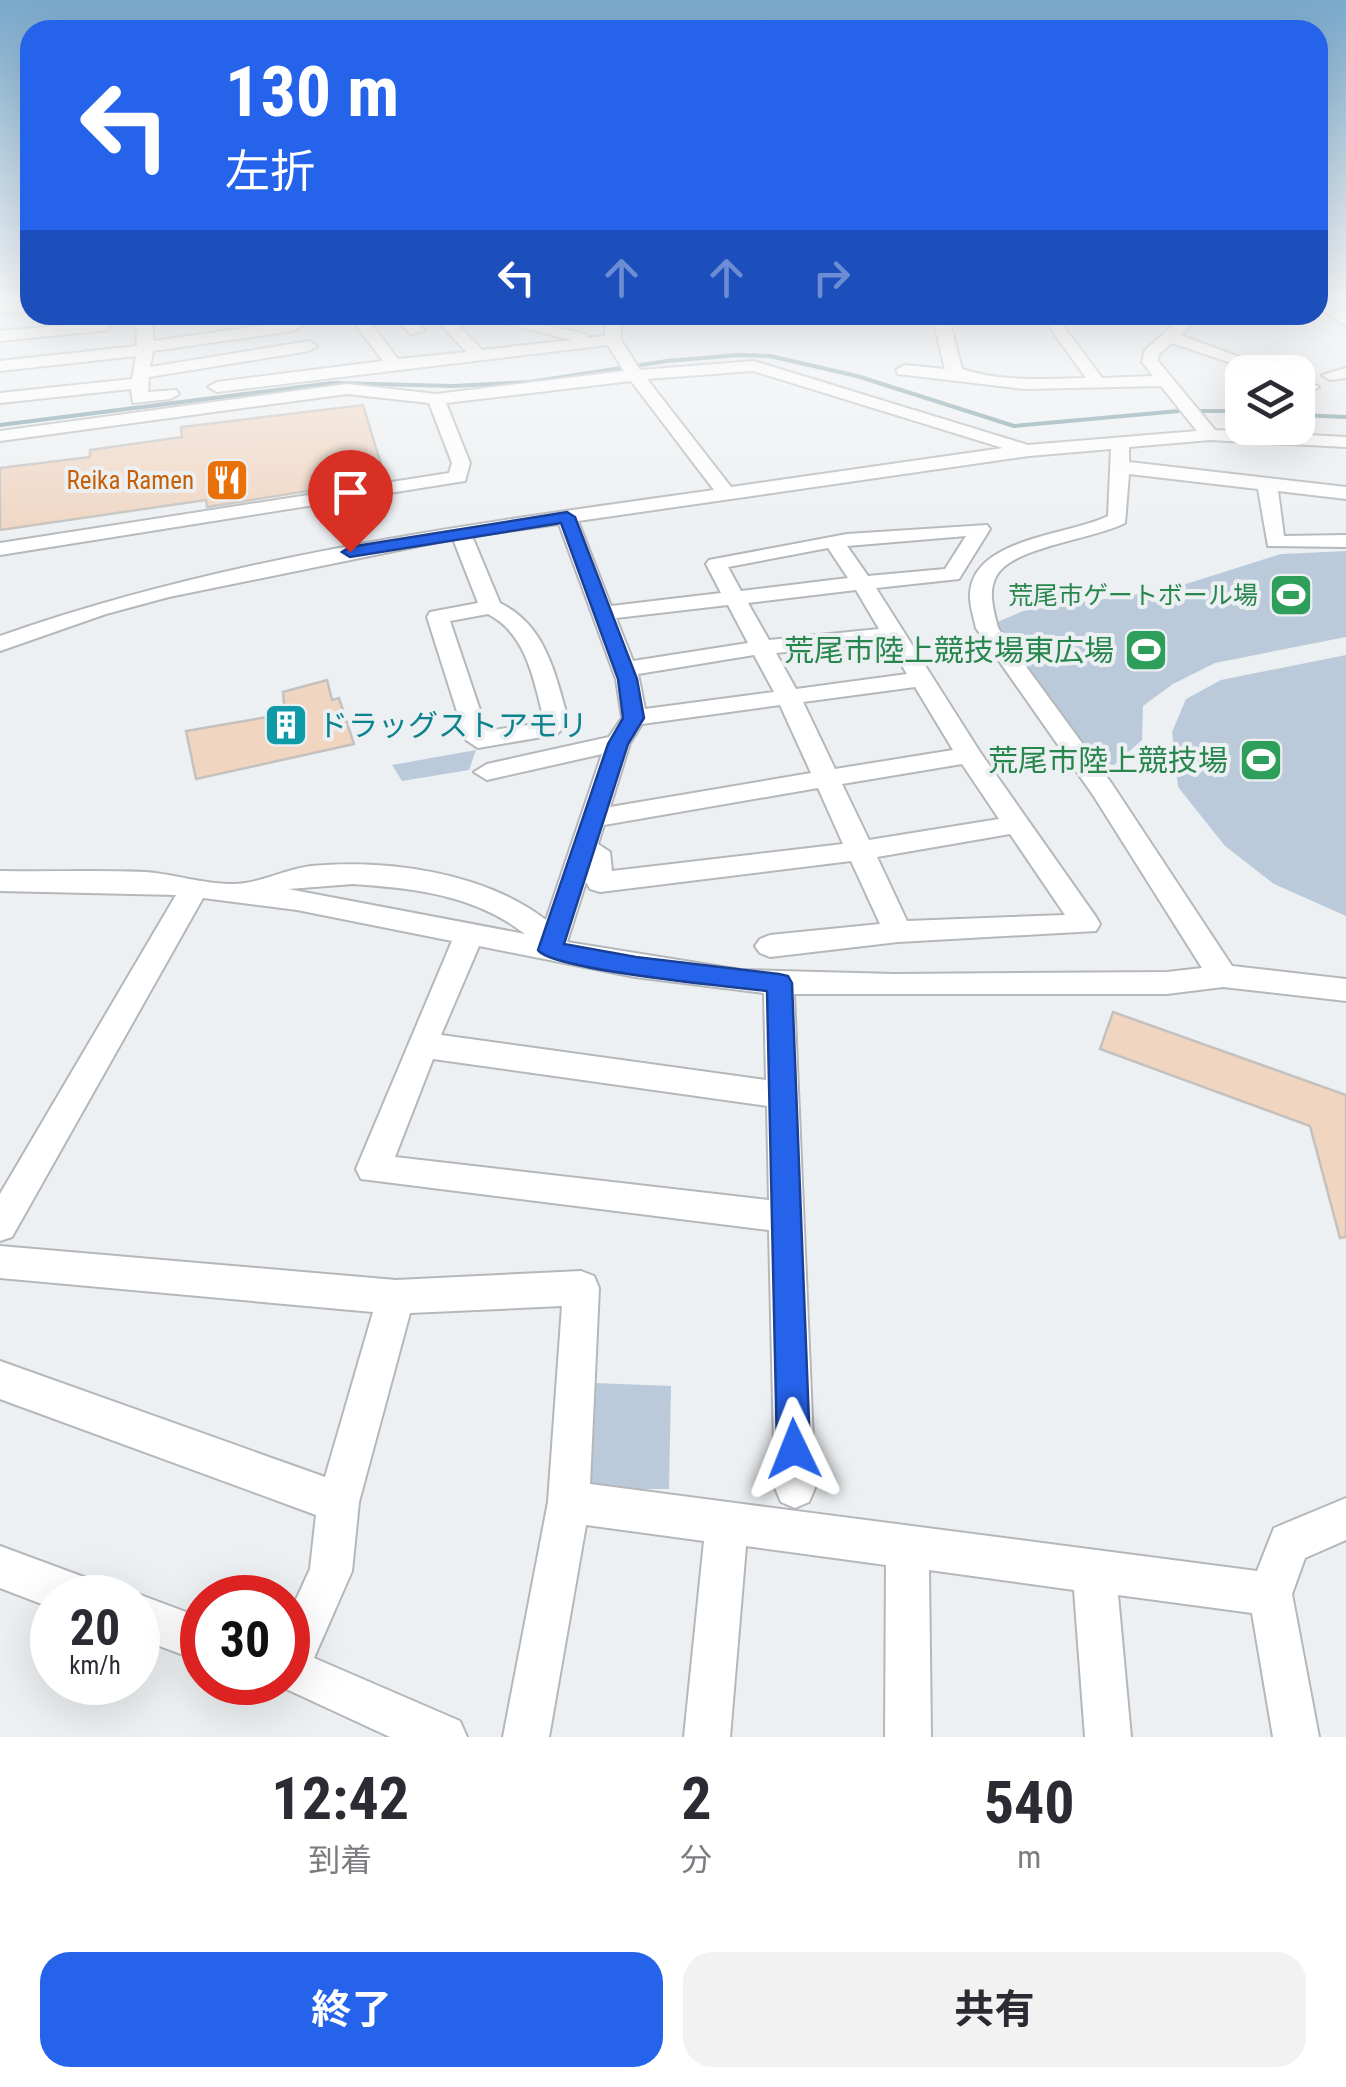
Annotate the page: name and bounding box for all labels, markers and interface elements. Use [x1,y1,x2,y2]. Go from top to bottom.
text: 130 m [225,51,399,133]
icon: left [60,60,190,190]
text: 左折 [225,145,315,198]
icon: left [489,250,544,305]
icon: ahead [594,250,649,305]
icon: ahead [699,250,754,305]
icon: right [804,250,859,305]
map controls [1225,355,1315,445]
button: layers [1225,355,1315,445]
pin [308,450,393,553]
restaurant icon: Reika Ramen [204,457,250,503]
icon: arrive [323,465,378,520]
place label: Reika Ramen [66,466,194,495]
sports icon: 荒尾市ゲートボール場 [1268,572,1314,618]
place label: 荒尾市ゲートボール場 [1008,581,1258,610]
sports icon: 荒尾市陸上競技場東広場 [1123,627,1169,673]
place label: 荒尾市陸上競技場東広場 [784,633,1114,668]
building icon: ドラッグストアモリ [263,702,309,748]
place label: ドラッグストアモリ [318,708,588,743]
sports icon: 荒尾市陸上競技場 [1238,737,1284,783]
place label: 荒尾市陸上競技場 [988,743,1228,778]
position arrow [742,1397,846,1501]
speed limit sign: 30 [180,1575,310,1705]
text: 20 [70,1599,120,1657]
text: km/h [69,1651,121,1680]
text: 12:42 [271,1763,409,1834]
text: 2 [681,1763,712,1834]
text: 540 [984,1767,1075,1838]
text: m [1017,1838,1041,1876]
text: 到着 [308,1841,372,1879]
text: 分 [680,1841,712,1879]
button: 終了 [40,1952,663,2067]
button: 共有 [683,1952,1306,2067]

